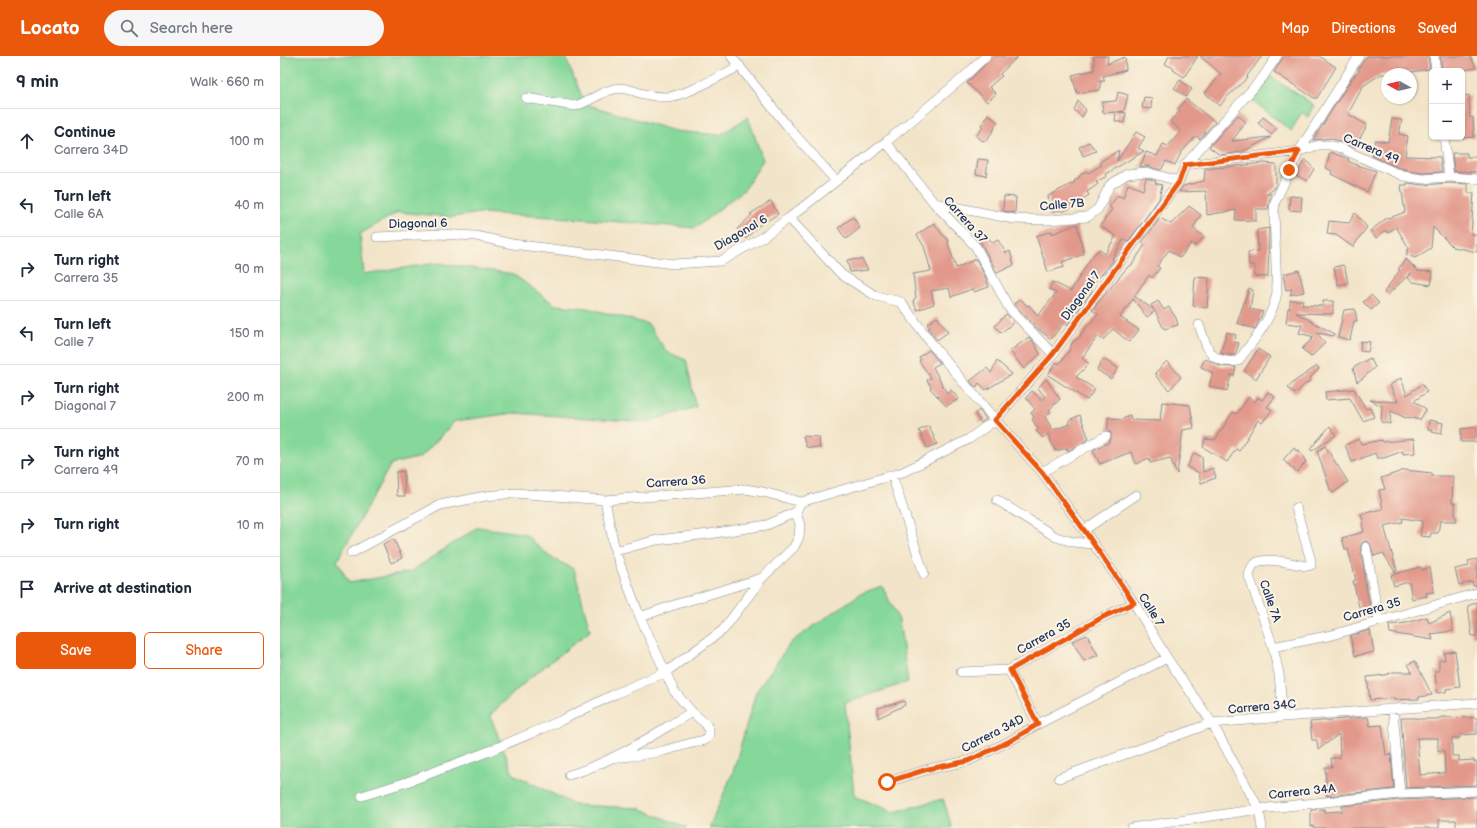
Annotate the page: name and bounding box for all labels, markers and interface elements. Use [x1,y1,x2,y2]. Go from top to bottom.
search box [104,10,384,46]
text: Locato [20,17,80,40]
icon: search [118,17,140,39]
text: Search here [150,19,233,38]
text: Map [1281,20,1309,37]
text: Directions [1331,20,1396,37]
text: Saved [1418,20,1457,37]
north arrow [1381,68,1417,104]
map controls [1429,68,1465,140]
button: + [1429,68,1465,104]
text: 9 min [16,72,59,92]
text: Walk · 660 m [190,74,264,90]
button: − [1429,104,1465,140]
text: Continue [54,123,116,142]
icon: ahead [16,130,38,152]
street label: Carrera 49 [1341,131,1401,168]
text: 100 m [229,133,264,149]
text: Carrera 34D [54,142,128,158]
route end [1280,161,1298,179]
text: Turn left [54,187,111,206]
street label: Carrera 37 [940,193,990,247]
icon: left [16,194,38,216]
street label: Calle 7B [1039,196,1085,214]
text: 40 m [234,197,264,213]
text: Calle 6A [54,206,103,222]
street label: Diagonal 6 [712,212,770,254]
street label: Diagonal 6 [388,216,448,232]
text: Turn right [54,251,119,270]
icon: right [16,258,38,280]
text: 90 m [235,261,264,277]
street label: Diagonal 7 [1058,268,1104,324]
text: Carrera 35 [54,270,118,286]
text: Turn left [54,315,111,334]
icon: left [16,322,38,344]
text: 150 m [230,325,264,341]
text: Calle 7 [54,334,94,350]
text: Turn right [54,379,119,398]
icon: right [16,386,38,408]
text: 200 m [227,389,264,405]
text: Diagonal 7 [54,398,116,414]
text: Turn right [54,443,119,462]
icon: right [16,450,38,472]
text: 70 m [236,453,264,469]
text: Carrera 49 [54,462,118,478]
street label: Carrera 36 [646,472,706,492]
icon: right [16,514,38,536]
text: Turn right [54,515,119,534]
text: 10 m [237,517,264,533]
icon: arrive [16,578,38,600]
street label: Calle 7A [1256,578,1284,625]
text: Arrive at destination [54,579,192,598]
street label: Calle 7 [1135,591,1167,630]
street label: Carrera 35 [1341,595,1403,625]
street label: Carrera 35 [1014,616,1074,658]
button: Save [16,632,136,669]
button: Share [144,632,264,669]
street label: Carrera 34C [1227,697,1297,717]
street label: Carrera 34D [959,712,1027,756]
route start [878,773,896,791]
street label: Carrera 34A [1268,781,1337,803]

